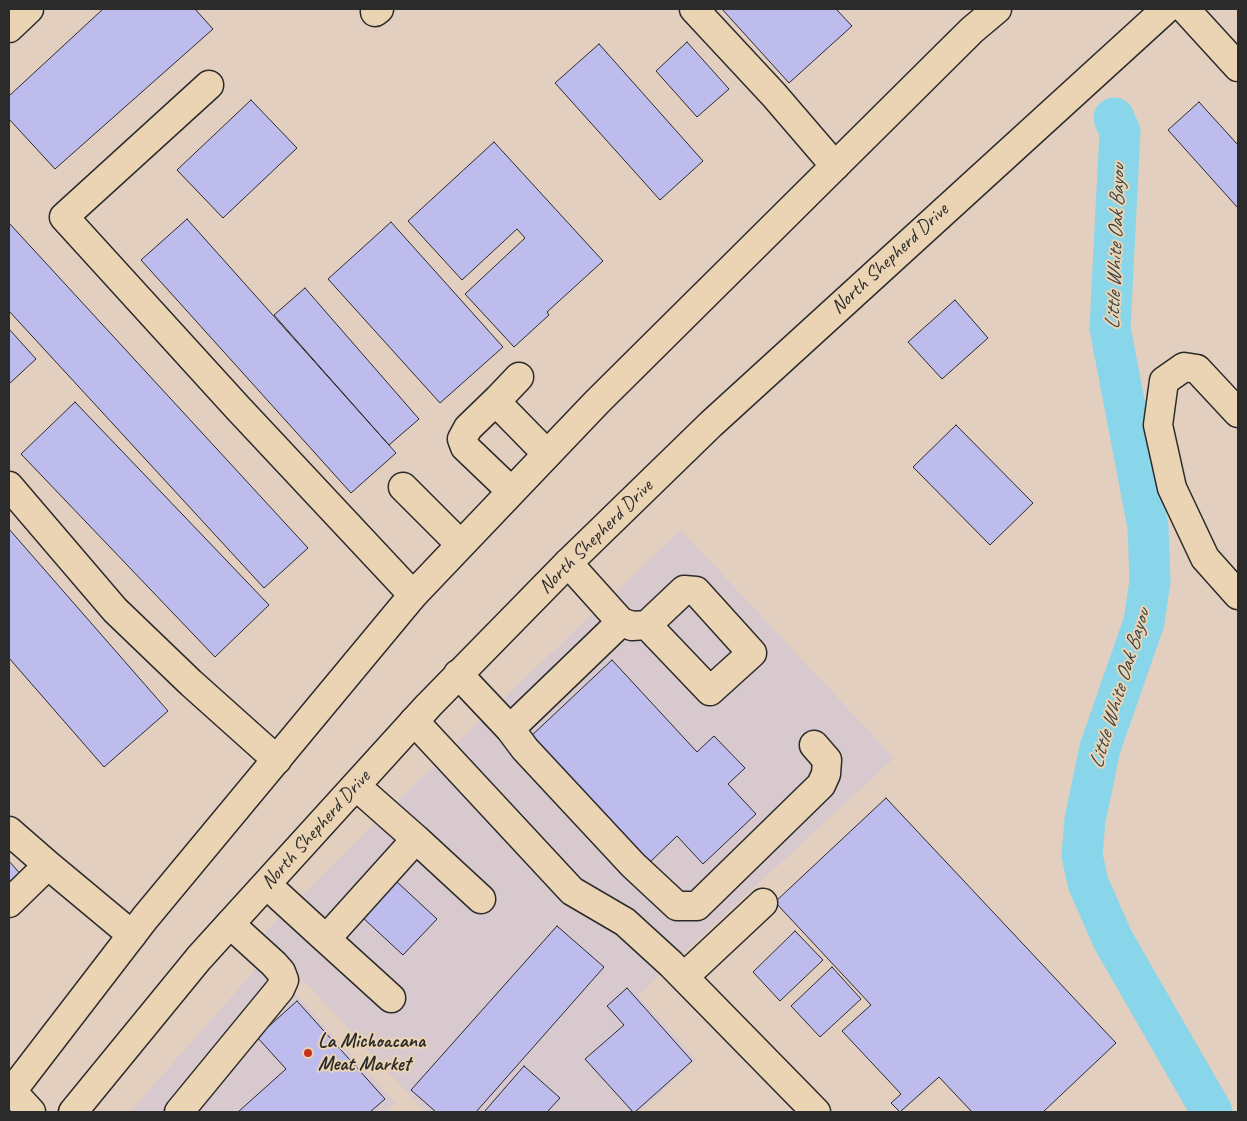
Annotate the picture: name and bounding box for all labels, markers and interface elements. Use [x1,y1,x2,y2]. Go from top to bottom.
water label: Little White Oak Bayou [1101,164,1131,330]
street label: North Shepherd Drive [826,199,954,319]
street label: North Shepherd Drive [534,475,658,599]
water label: Little White Oak Bayou [1084,606,1156,772]
street label: North Shepherd Drive [256,766,376,894]
place label: La Michoacana Meat Market [318,1030,425,1077]
marker: La Michoacana Meat Market [302,1047,314,1059]

